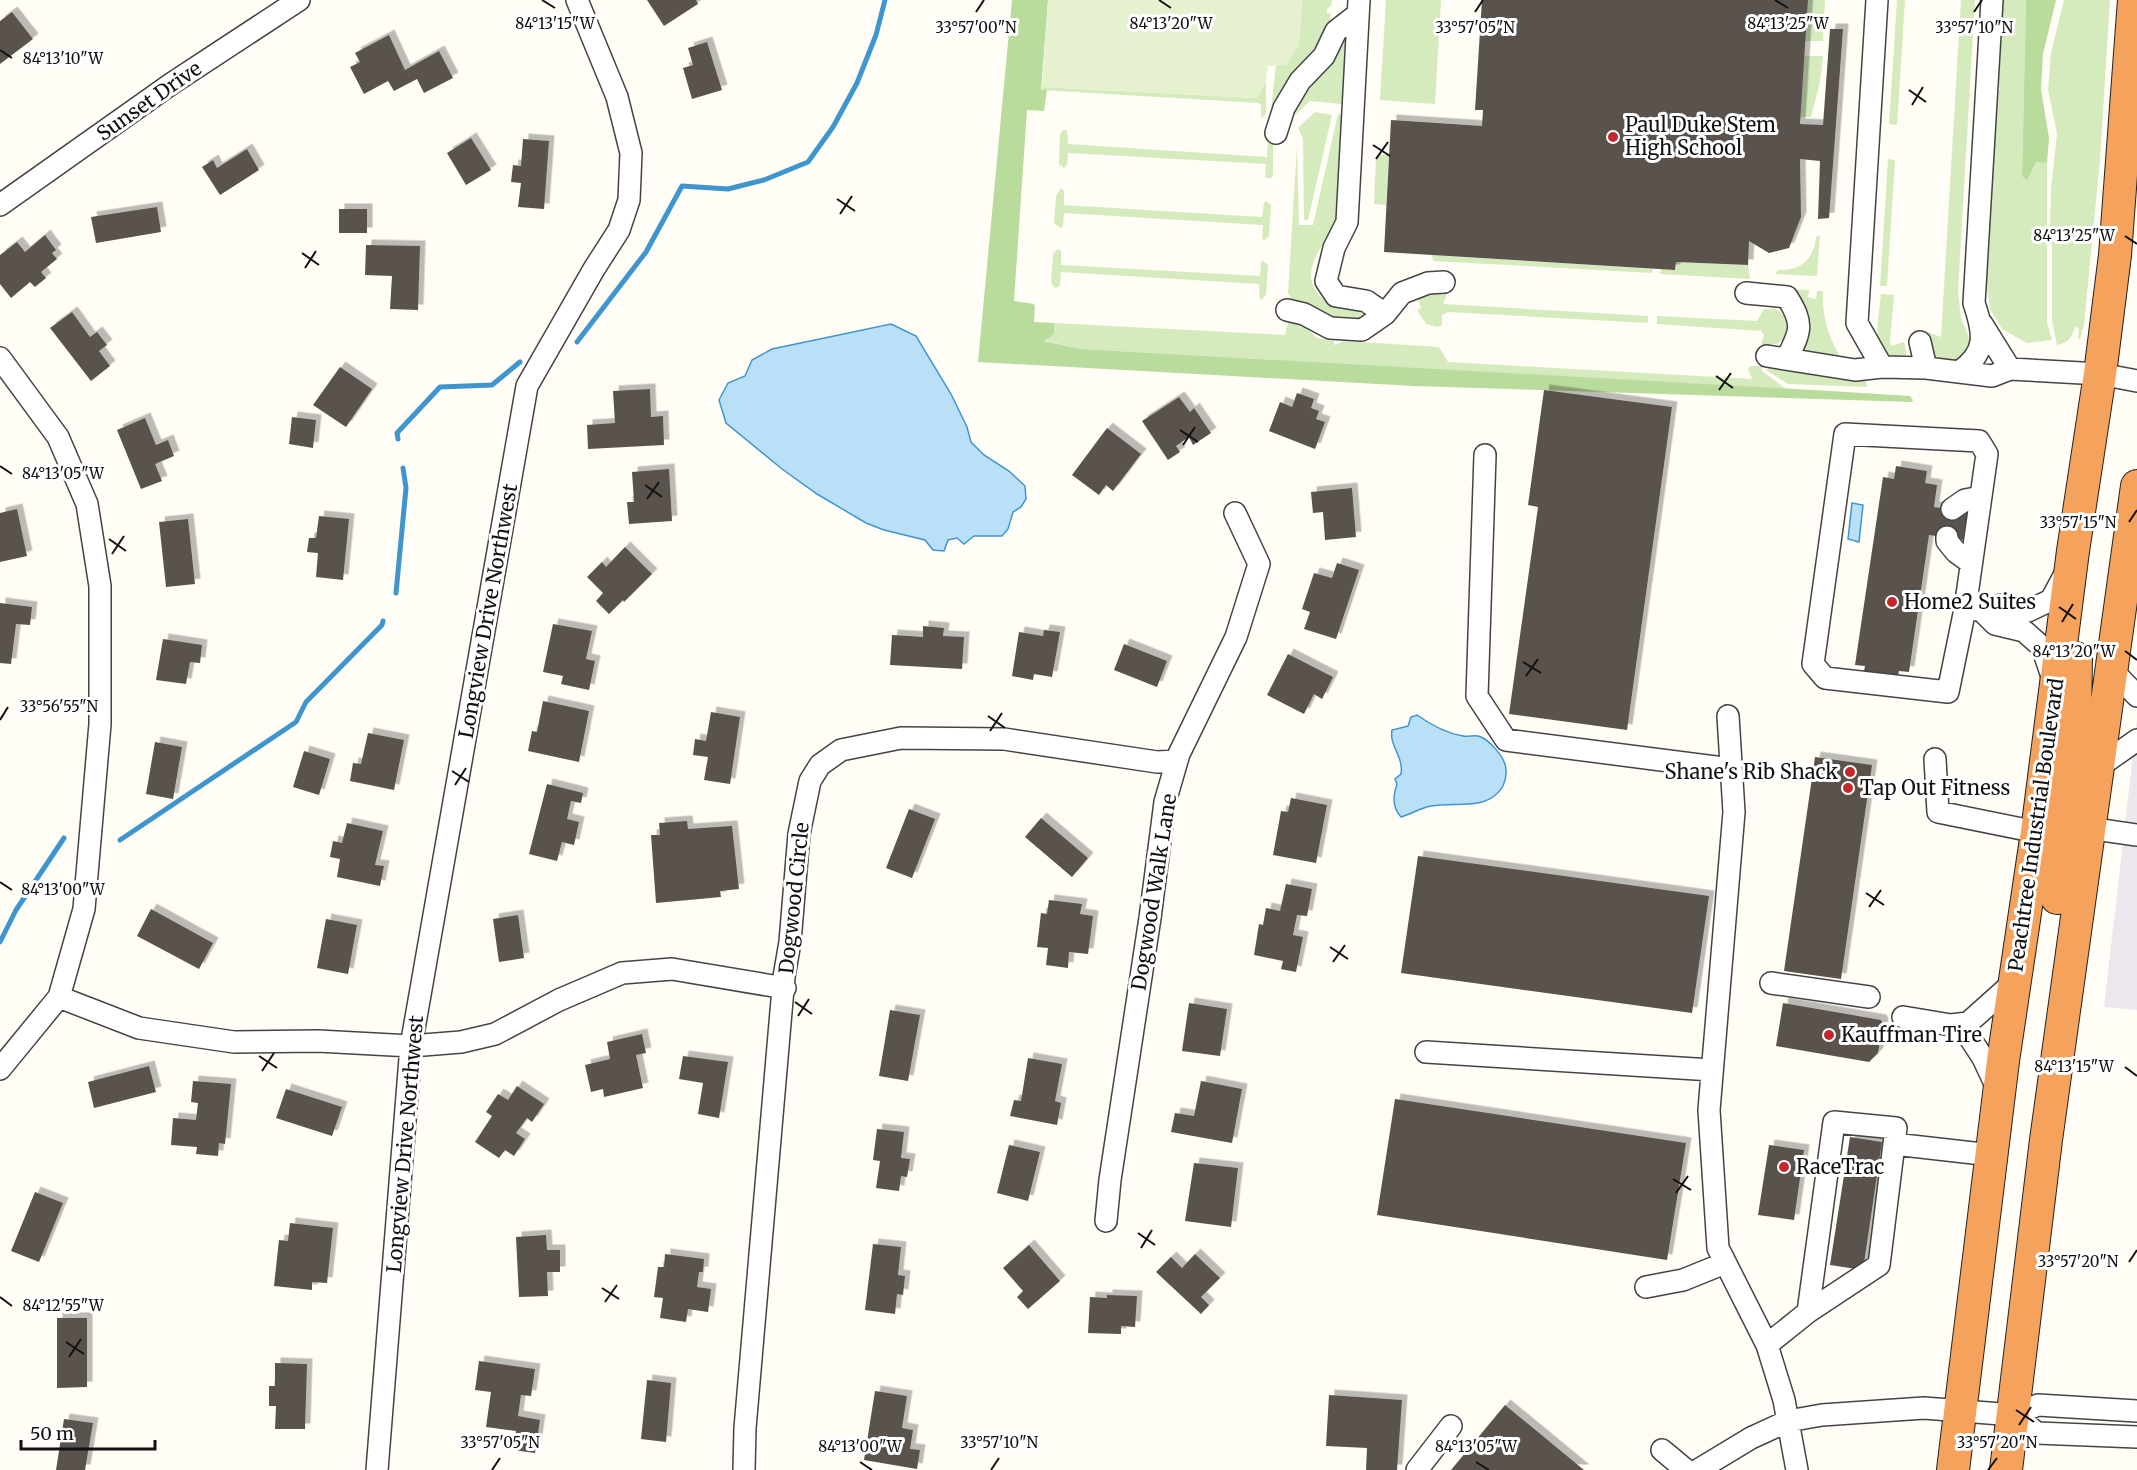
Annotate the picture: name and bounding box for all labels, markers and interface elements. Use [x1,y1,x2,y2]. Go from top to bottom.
text: 84°13'15"W [515,14,596,33]
text: 84°13'20"W [1130,14,1213,33]
text: 84°13'25"W [1747,14,1830,33]
text: 33°57'00"N [935,18,1017,37]
text: 33°57'05"N [1435,18,1515,37]
text: 33°57'10"N [1935,18,2013,37]
text: 84°13'10"W [23,49,104,68]
street label: Sunset Drive [92,55,206,146]
place label: Paul Duke Stem High School [1625,112,1776,160]
marker: Paul Duke Stem High School [1606,130,1620,144]
text: 84°13'25"W [2033,226,2116,245]
text: 84°13'05"W [22,464,105,483]
street label: Longview Drive Northwest [453,481,522,740]
text: 33°57'15"N [2040,513,2117,532]
place label: Home2 Suites [1904,589,2036,614]
marker: Home2 Suites [1885,595,1899,609]
text: 84°13'20"W [2033,642,2116,661]
street label: Peachtree Industrial Boulevard [2003,677,2068,973]
text: 33°56'55"N [20,697,99,716]
place label: Shane's Rib Shack [1665,759,1838,784]
marker: Shane's Rib Shack [1843,765,1857,779]
place label: Tap Out Fitness [1860,775,2010,800]
marker: Tap Out Fitness [1841,781,1855,795]
street label: Dogwood Walk Lane [1126,792,1181,992]
street label: Dogwood Circle [773,821,814,975]
text: 84°13'00"W [21,880,106,899]
street label: Longview Drive Northwest [381,1014,428,1274]
place label: Kauffman Tire [1841,1022,1982,1047]
marker: Kauffman Tire [1822,1028,1836,1042]
text: 84°13'15"W [2034,1057,2115,1076]
place label: RaceTrac [1796,1154,1884,1179]
marker: RaceTrac [1777,1160,1791,1174]
text: 33°57'20"N [2038,1252,2119,1271]
text: 84°12'55"W [22,1296,105,1315]
scale bar [21,1413,154,1451]
text: 50 m [30,1422,74,1445]
text: 33°57'05"N [460,1433,540,1452]
text: 33°57'10"N [960,1433,1038,1452]
text: 33°57'20"N [1957,1433,2038,1452]
text: 84°13'00"W [818,1437,903,1456]
text: 84°13'05"W [1435,1437,1518,1456]

